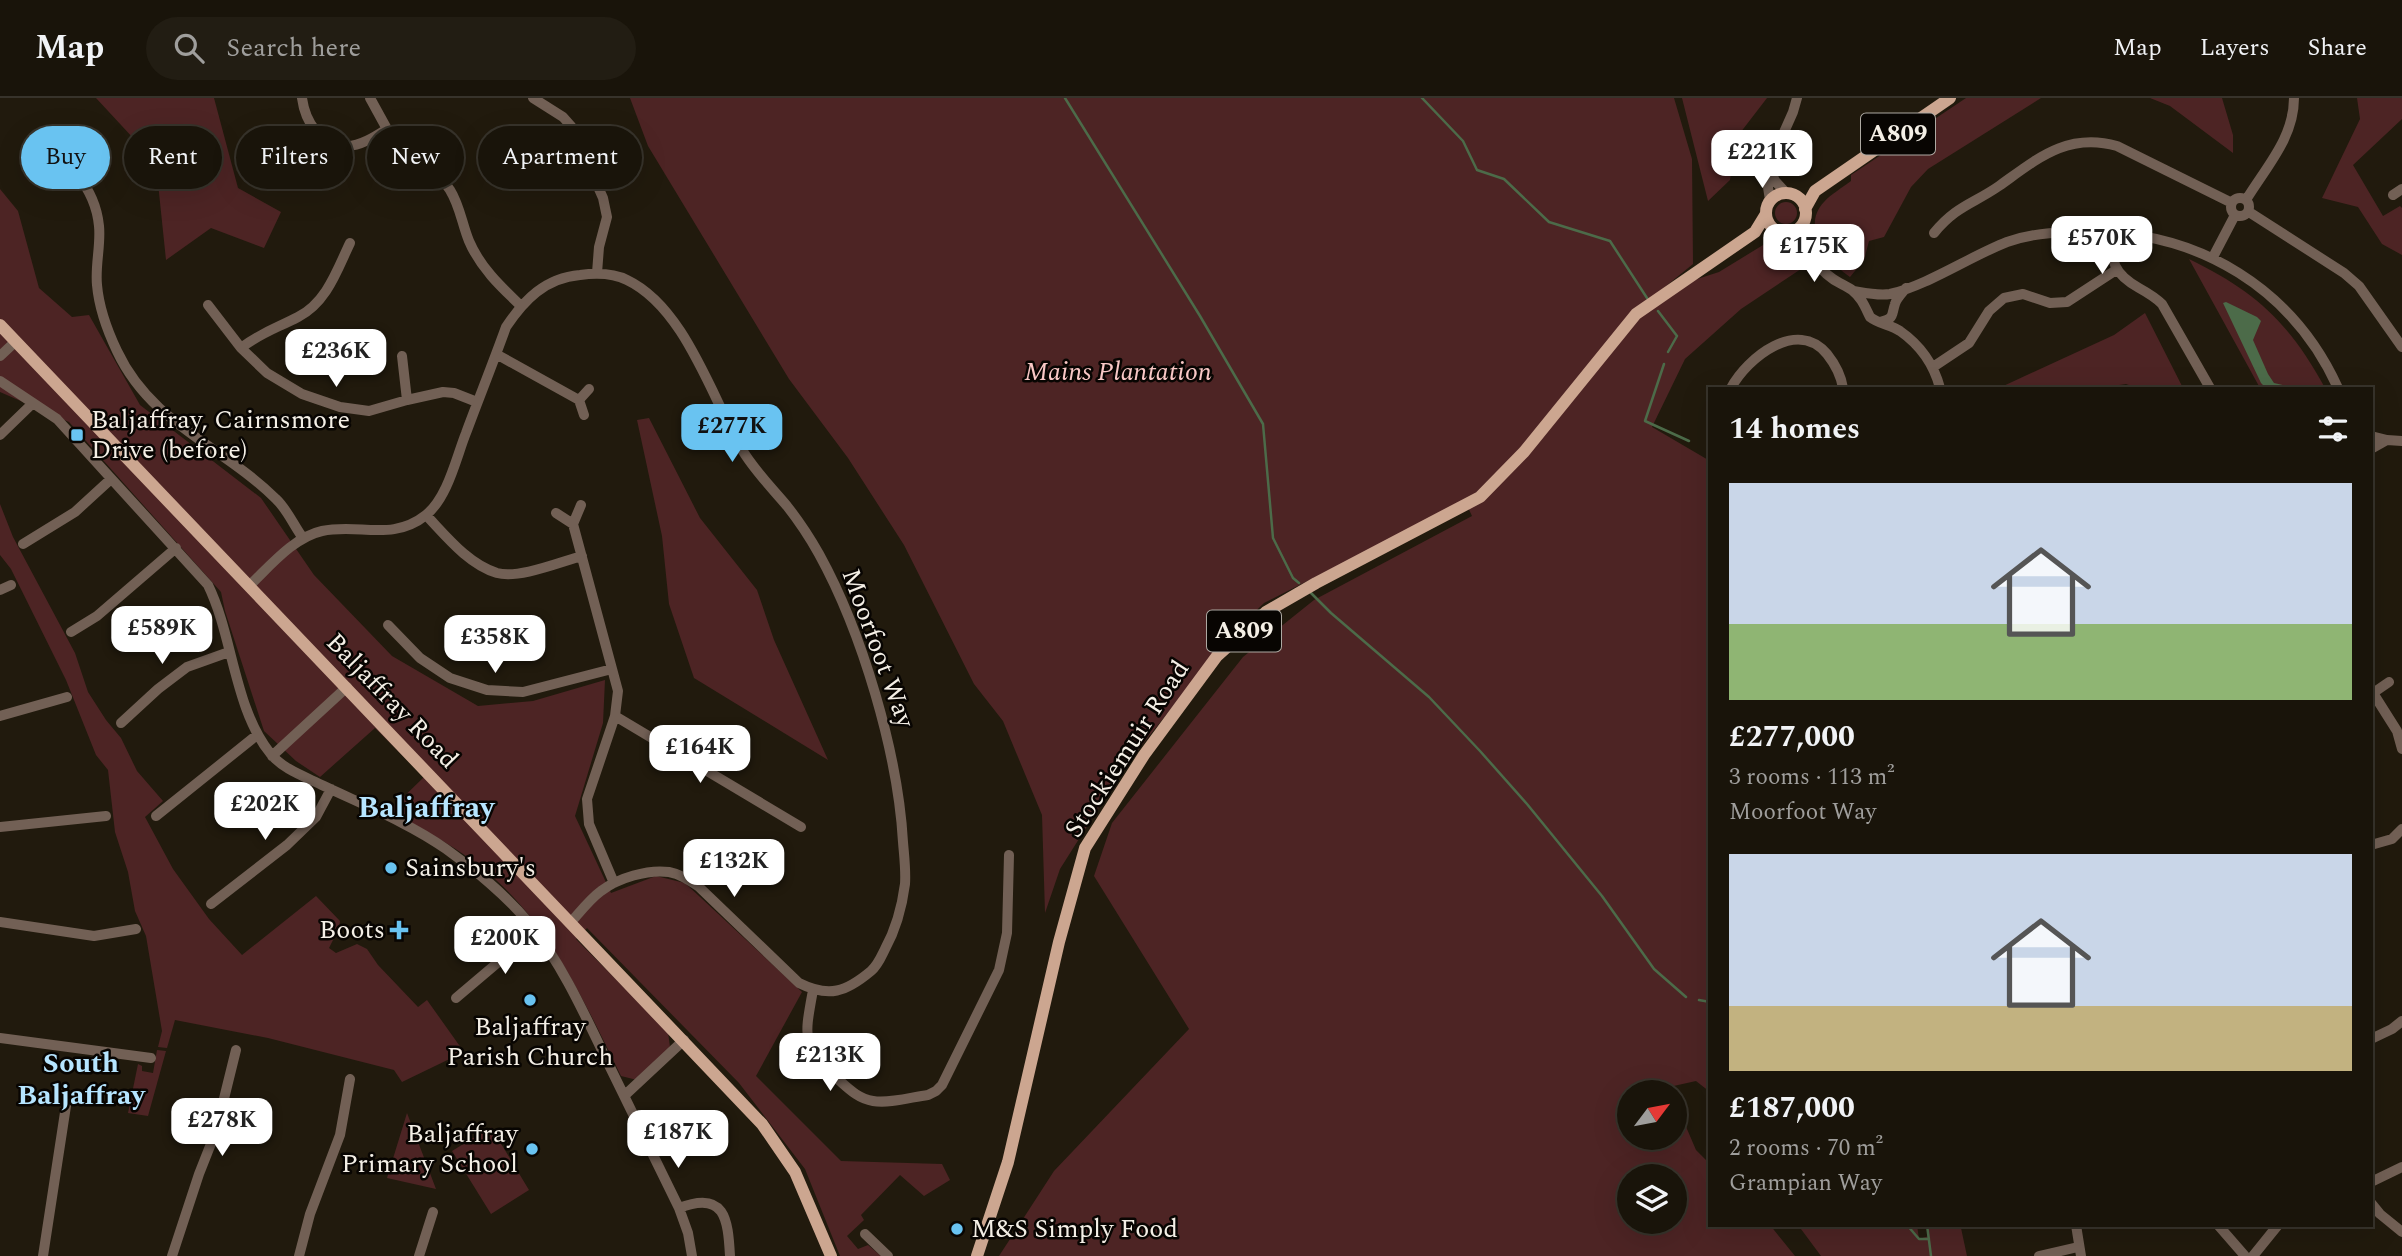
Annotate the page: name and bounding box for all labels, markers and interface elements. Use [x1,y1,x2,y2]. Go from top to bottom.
search box [146,17,636,80]
text: Map [35,23,104,73]
text: Search here [226,28,361,68]
icon: search [170,29,208,67]
text: Map [2113,30,2162,66]
text: Layers [2200,30,2270,66]
text: Share [2308,30,2367,66]
road number: A809 [1861,114,1935,154]
chip: Buy [21,126,110,189]
chip: Rent [124,126,222,189]
chip: Filters [236,126,353,189]
chip: New [367,126,464,189]
chip: Apartment [478,126,642,189]
pin: £221K [1713,130,1811,190]
text: £221K [1727,135,1797,170]
pin: £570K [2053,216,2151,276]
text: £570K [2067,221,2137,256]
pin: £175K [1765,225,1863,284]
text: £175K [1779,229,1849,264]
pin: £236K [287,330,385,389]
text: £236K [301,334,371,369]
park label: Mains Plantation [1024,352,1212,392]
place label: Baljaffray, Cairnsmore Drive (before) [91,400,350,470]
pin: £277K [683,404,781,464]
text: 14 homes [1729,406,1860,452]
text: £277K [697,409,767,444]
icon: filters [2314,410,2352,448]
marker: Baljaffray, Cairnsmore Drive (before) [69,427,85,443]
icon: home [1978,529,2104,655]
street label: Moorfoot Way [831,563,926,735]
pin: £589K [113,606,211,666]
road number: A809 [1207,610,1281,652]
text: £589K [127,611,197,646]
pin: £358K [446,616,544,675]
text: £358K [460,620,530,655]
street label: Baljaffray Road [316,624,468,778]
street label: Stockiemuir Road [1054,652,1200,846]
text: £277,000 [1729,714,1855,760]
pin: £164K [651,726,749,785]
text: £164K [665,730,735,765]
text: 3 rooms · 113 m² [1729,760,1895,795]
pin: £202K [216,782,314,842]
district label: Baljaffray [358,785,496,831]
text: £202K [230,787,300,822]
text: Moorfoot Way [1729,795,1876,830]
pin: £132K [685,840,783,899]
text: £132K [699,844,769,879]
place label: Sainsbury's [405,848,536,888]
marker: Sainsbury's [383,860,399,876]
icon: home [1978,900,2104,1026]
place label: Boots [319,910,385,950]
pin: £200K [456,916,554,976]
text: £200K [470,921,540,956]
marker: Boots [391,922,407,938]
marker: Baljaffray Parish Church [522,992,538,1008]
place label: Baljaffray Parish Church [447,1007,613,1077]
pin: £213K [781,1034,879,1093]
text: £213K [795,1038,865,1073]
district label: South Baljaffray [17,1042,146,1117]
north arrow [1617,1080,1687,1150]
map controls [1617,1080,1687,1234]
text: £187,000 [1729,1085,1855,1131]
pin: £278K [173,1098,271,1158]
text: £278K [187,1103,257,1138]
pin: £187K [629,1110,727,1170]
place label: Baljaffray Primary School [341,1114,520,1184]
text: £187K [643,1115,713,1150]
text: 2 rooms · 70 m² [1729,1131,1883,1166]
marker: Baljaffray Primary School [524,1141,540,1157]
button: layers [1617,1164,1687,1234]
text: Grampian Way [1729,1166,1882,1201]
place label: M&S Simply Food [971,1209,1178,1249]
marker: M&S Simply Food [949,1221,965,1237]

